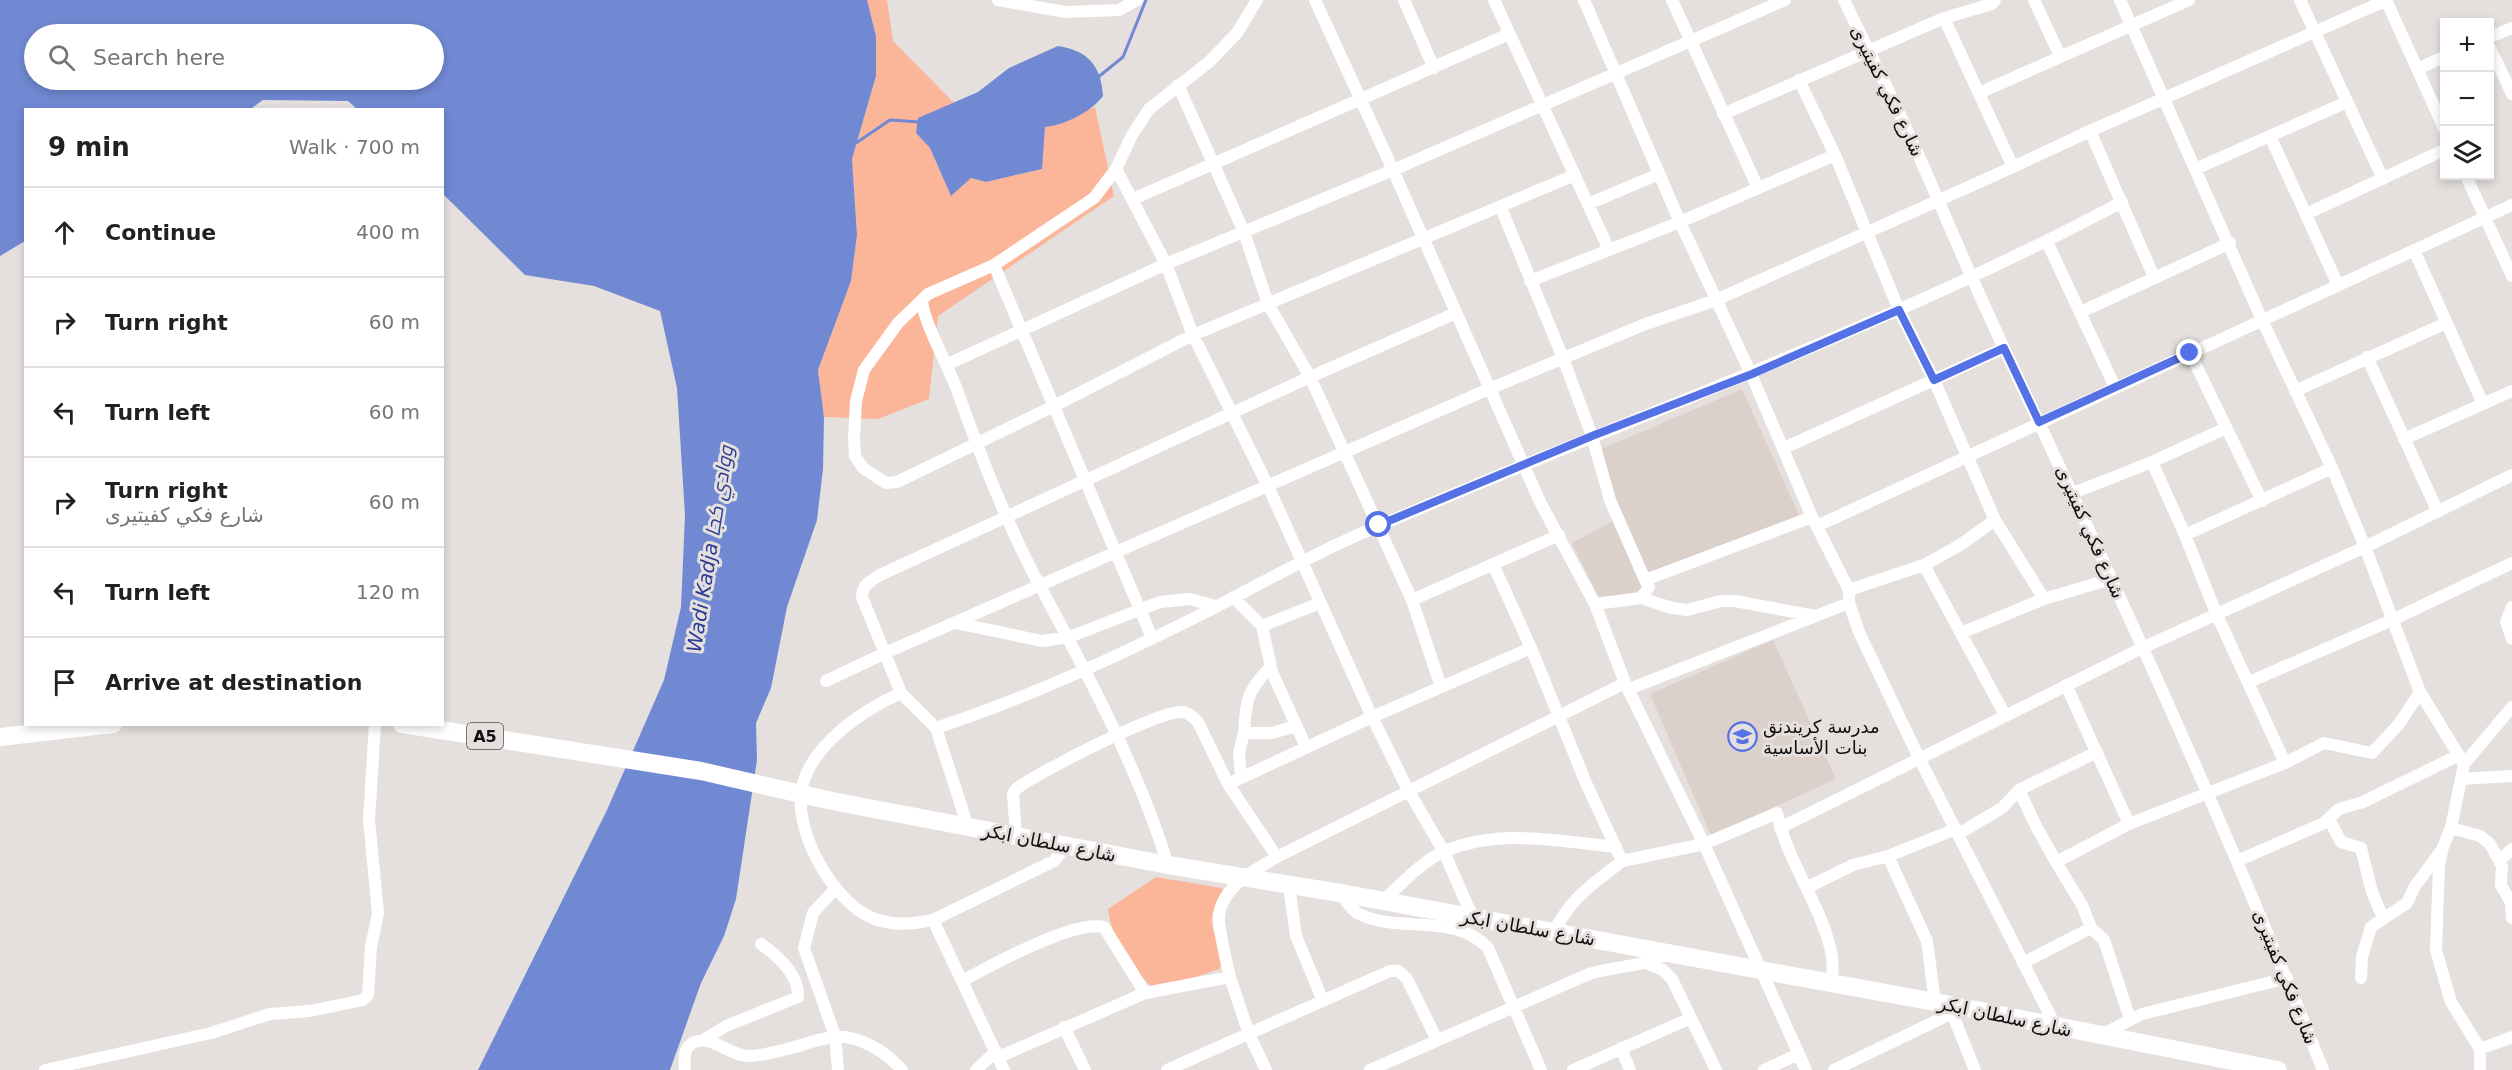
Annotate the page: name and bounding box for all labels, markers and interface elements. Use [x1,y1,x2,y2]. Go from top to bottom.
map controls [2440,18,2494,180]
button: + [2440,18,2494,72]
street label: شارع فكي كفيتيرى [1846,22,1928,160]
search box [24,24,444,90]
icon: search [45,41,78,74]
text: Search here [93,45,225,70]
button: − [2440,72,2494,126]
button: layers [2440,126,2494,180]
text: 9 min [48,132,130,162]
text: Walk · 700 m [289,135,420,159]
icon: ahead [48,216,81,249]
text: Continue [105,220,216,245]
text: 400 m [356,220,420,244]
icon: right [48,306,81,339]
text: Turn right [105,310,228,335]
text: 60 m [369,310,420,334]
route end [2176,339,2202,365]
icon: left [48,396,81,429]
text: Turn left [105,400,210,425]
text: 60 m [369,400,420,424]
water label: Wadi Kadja ووادي كجا [682,443,742,655]
street label: شارع فكي كفيتيرى [2051,462,2129,602]
text: Turn right [105,478,228,503]
icon: right [48,486,81,519]
text: 60 m [369,490,420,514]
text: شارع فكي كفيتيرى [105,503,264,527]
route start [1365,511,1391,537]
icon: left [48,576,81,609]
text: Turn left [105,580,210,605]
text: 120 m [356,580,420,604]
icon: arrive [48,666,81,699]
text: Arrive at destination [105,670,362,695]
place label: مدرسة كريندنق بنات الأساسية [1763,716,1880,758]
school or university icon: مدرسة كريندنق بنات الأساسية [1726,721,1758,753]
road number: A5 [467,723,503,749]
street label: شارع سلطان ابكر [979,819,1118,867]
street label: شارع سلطان ابكر [1458,905,1597,951]
street label: شارع فكي كفيتيرى [2248,907,2322,1047]
street label: شارع سلطان ابكر [1935,992,2074,1042]

